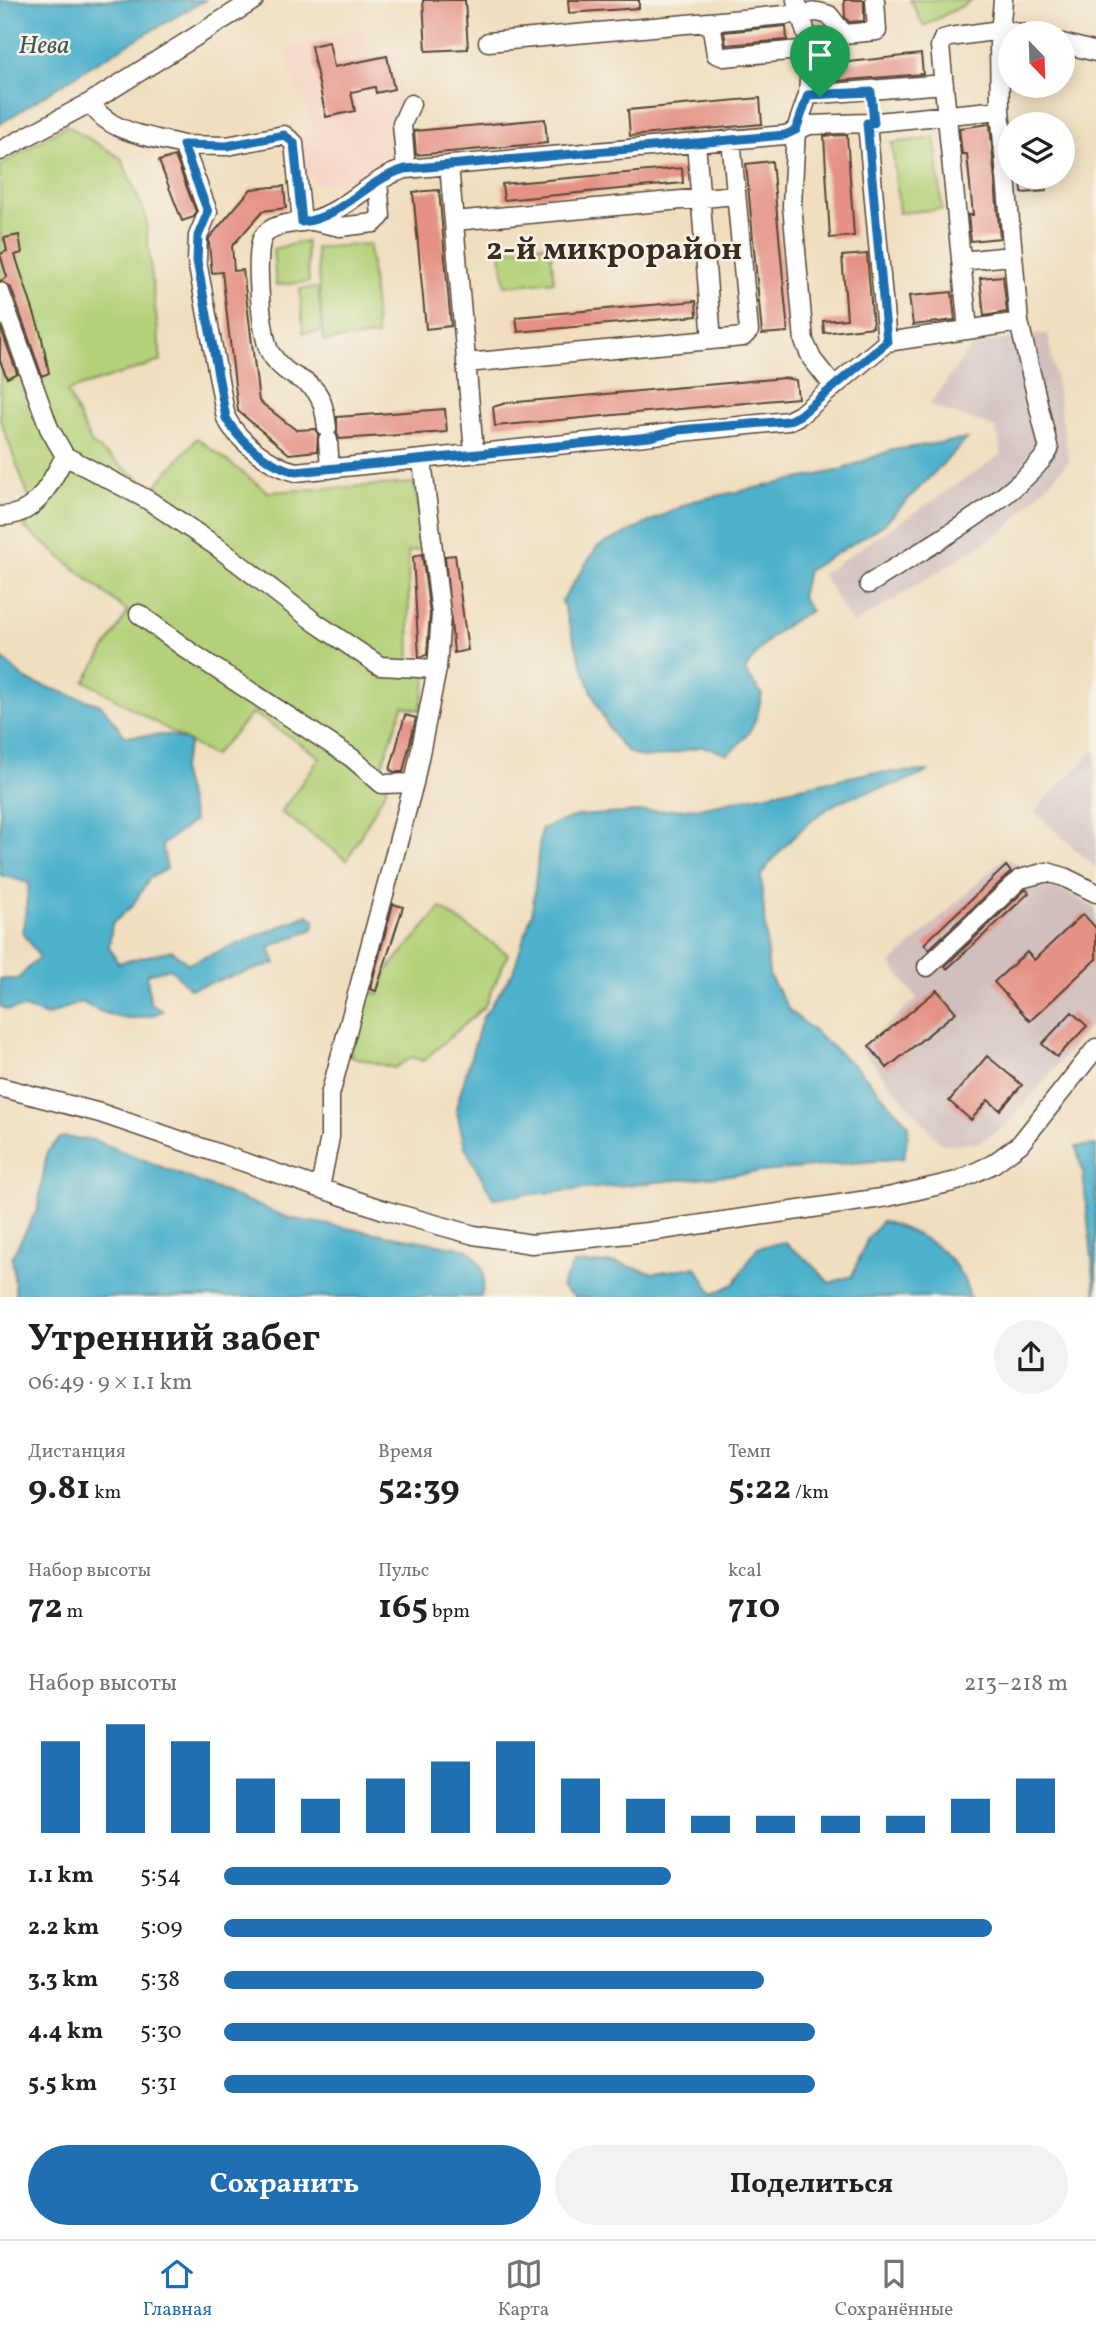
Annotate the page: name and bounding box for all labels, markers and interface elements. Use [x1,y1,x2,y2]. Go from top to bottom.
north arrow [998,21,1074,98]
map controls [998,21,1075,189]
pin [790,25,850,97]
water label: Нева [18,28,70,64]
icon: arrive [801,36,839,74]
button: layers [998,112,1075,189]
district label: 2-й микрорайон [486,229,742,273]
text: Утренний забег [28,1314,320,1367]
button: share [994,1320,1068,1394]
text: 06:49 · 9 × 1.1 km [28,1367,192,1399]
text: Дистанция [28,1439,126,1465]
text: Время [378,1439,433,1465]
text: Темп [728,1439,771,1465]
text: 9.81 [28,1465,90,1513]
text: 52:39 [378,1465,460,1513]
text: 5:22 [728,1465,791,1513]
text: km [90,1480,121,1506]
text: /km [791,1480,829,1506]
text: Набор высоты [28,1558,151,1584]
text: Пульс [378,1558,429,1584]
text: kcal [728,1558,762,1584]
text: 72 [28,1584,63,1632]
text: 165 [378,1584,428,1632]
text: 710 [728,1584,780,1632]
text: m [63,1599,83,1625]
text: bpm [428,1599,470,1625]
text: Набор высоты [28,1668,177,1700]
text: 213–218 m [964,1668,1068,1700]
text: 1.1 km [28,1860,94,1892]
text: 5:54 [140,1860,181,1892]
text: 2.2 km [28,1912,99,1944]
text: 5:09 [140,1912,182,1944]
text: 3.3 km [28,1964,98,1996]
text: 5:38 [140,1964,180,1996]
text: 4.4 km [28,2016,103,2048]
text: 5:30 [140,2016,182,2048]
text: 5.5 km [28,2068,97,2100]
text: 5:31 [140,2068,177,2100]
button: Сохранить [28,2145,541,2225]
button: Поделиться [555,2145,1068,2225]
tab: Главная [143,2255,212,2323]
tab: Карта [498,2255,549,2323]
tab: Сохранённые [835,2255,953,2323]

